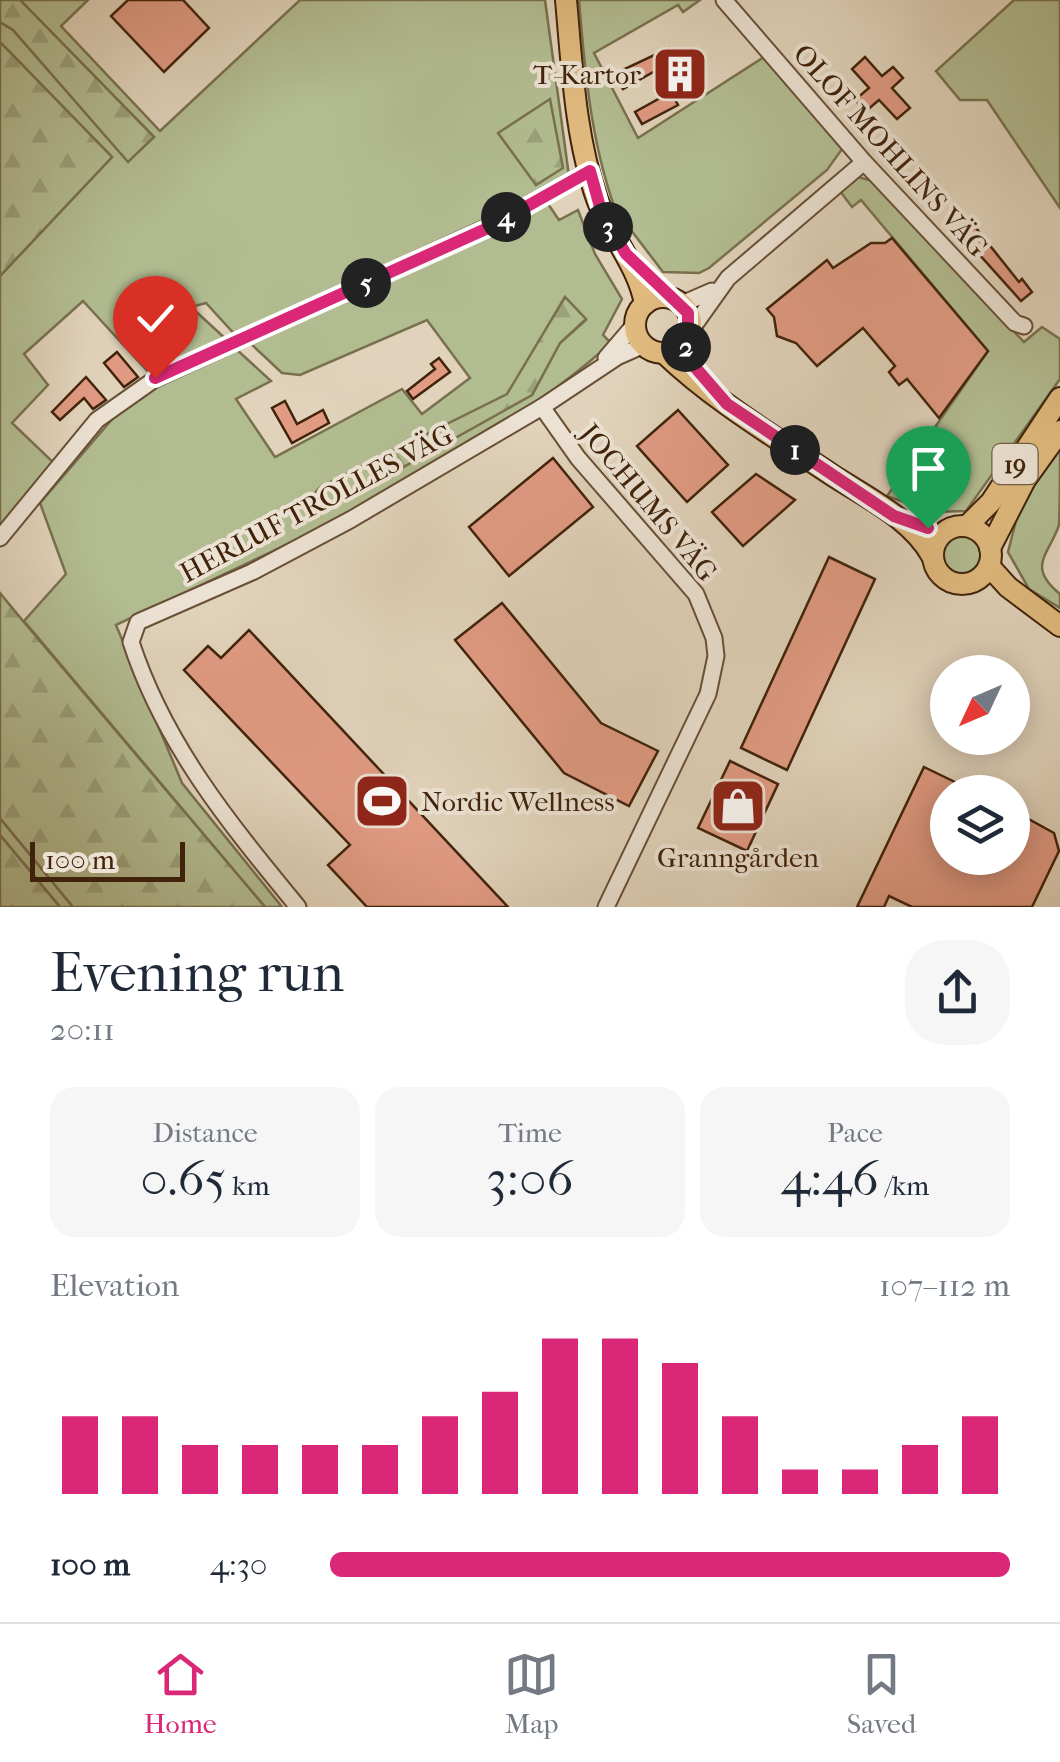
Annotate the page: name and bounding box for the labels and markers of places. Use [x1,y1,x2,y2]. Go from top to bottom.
building icon: T-Kartor [650,44,710,104]
place label: T-Kartor [533,58,641,91]
pin: 4 [481,192,531,242]
pin: 3 [583,202,633,252]
pin: 5 [341,258,391,308]
pin [113,276,198,379]
pin: 2 [661,322,711,372]
pin: 1 [770,425,820,475]
pin [886,426,971,529]
sports icon: Nordic Wellness [352,771,412,831]
shop icon: Granngården [708,776,768,836]
place label: Nordic Wellness [421,785,614,818]
place label: Granngården [657,841,819,874]

